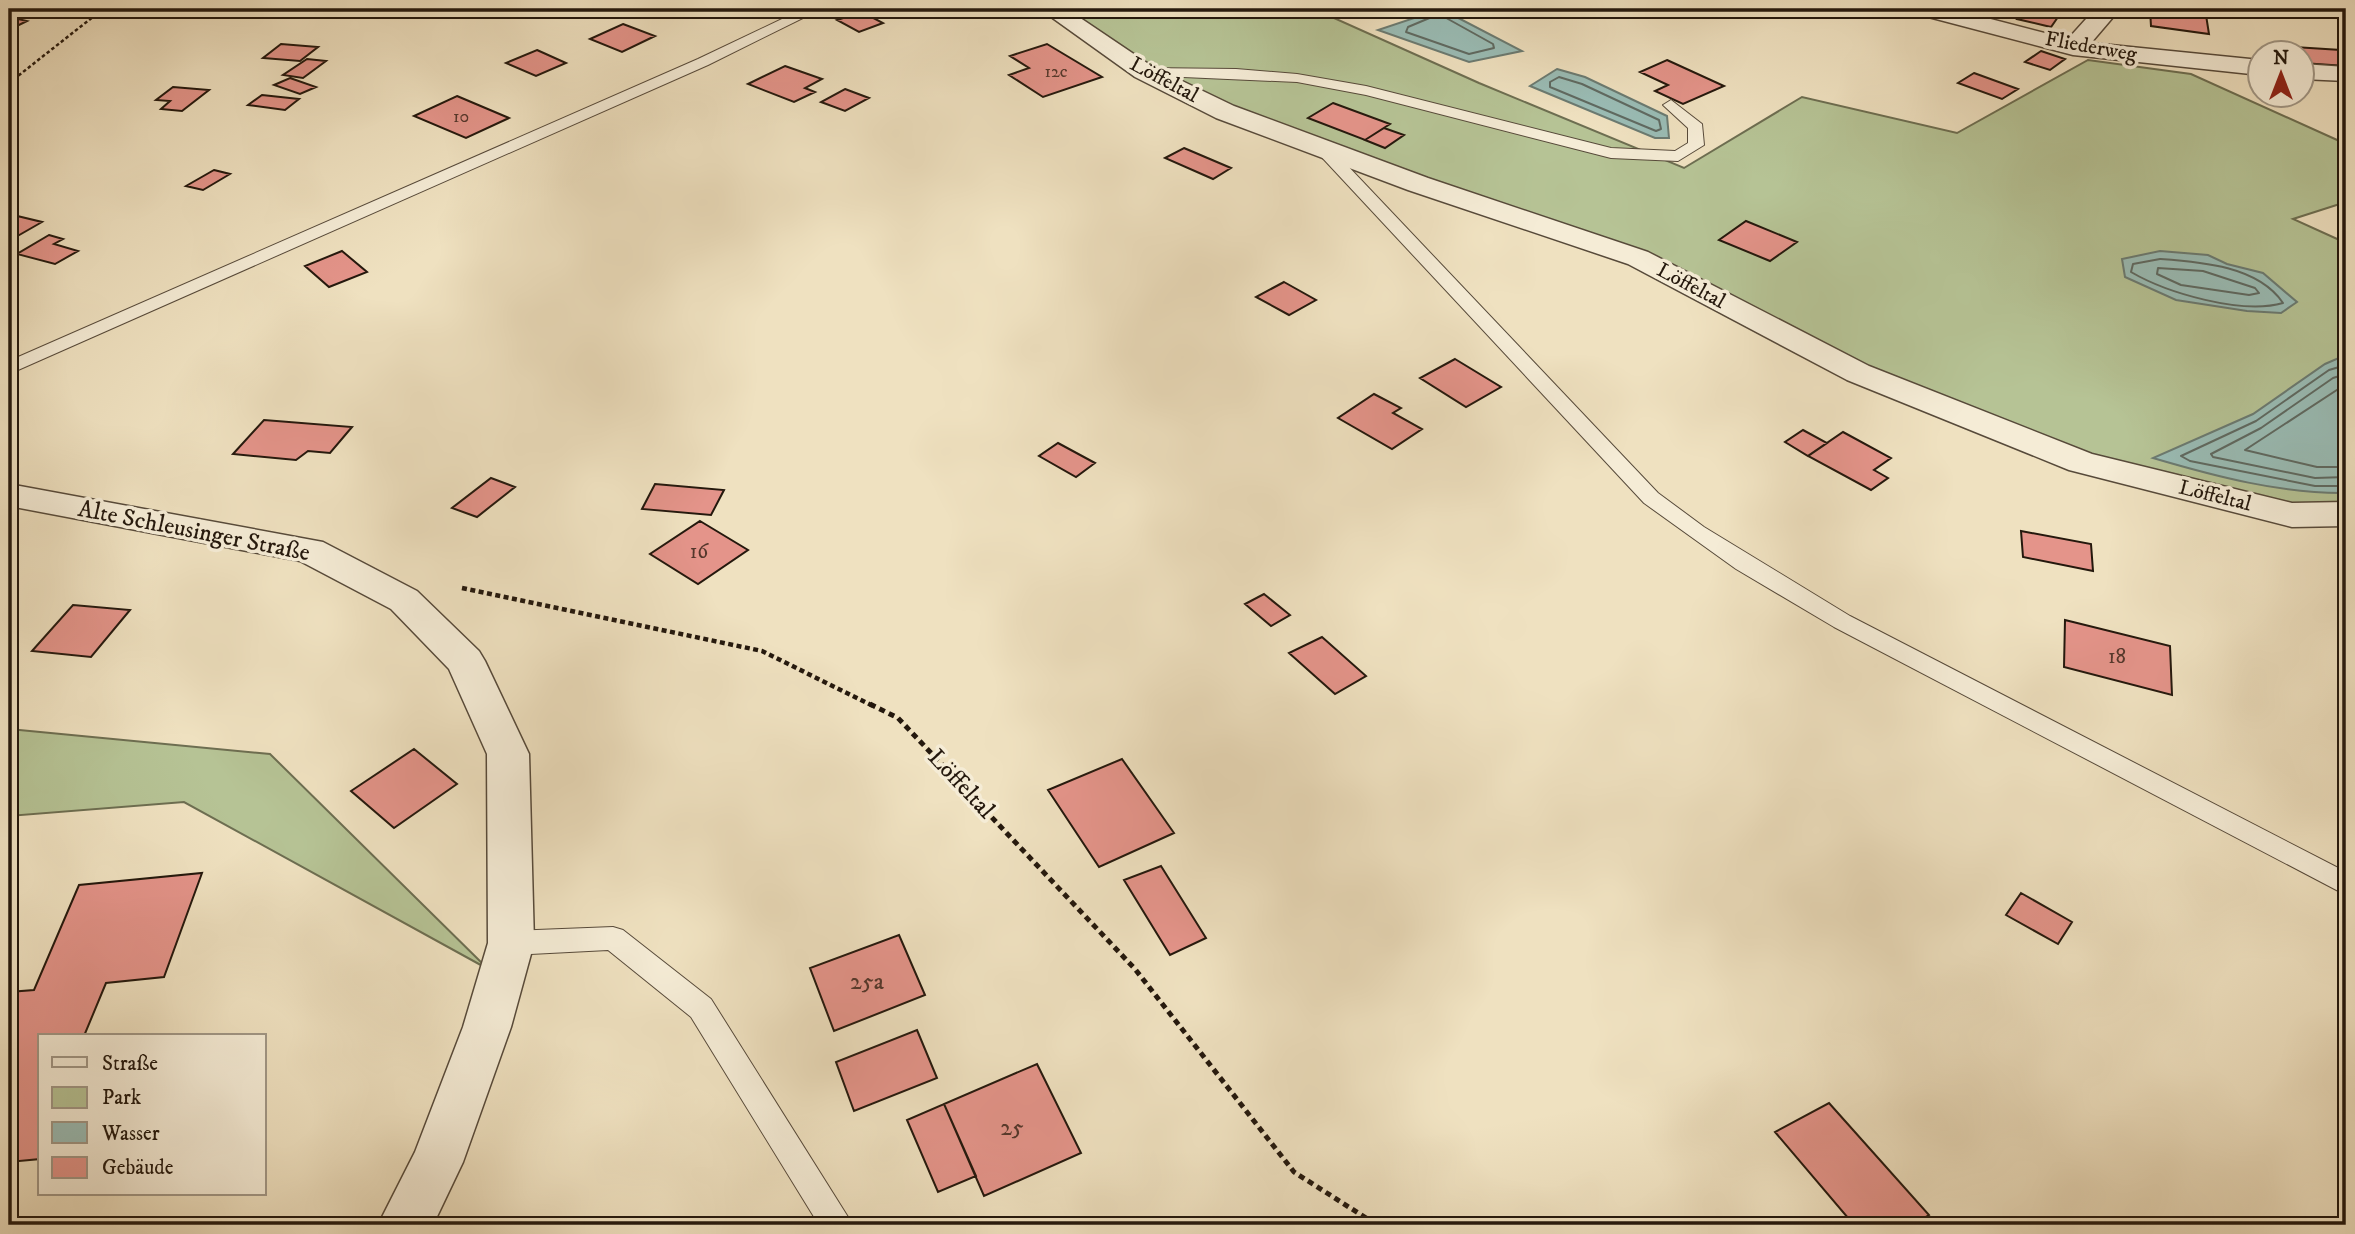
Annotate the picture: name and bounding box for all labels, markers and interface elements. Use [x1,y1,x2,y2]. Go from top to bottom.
street label: Fliederweg [2043,26,2140,68]
north arrow [2246,38,2316,108]
text: N [2273,47,2289,70]
street label: Löffeltal [1125,51,1203,109]
house number: 12c [1044,61,1068,83]
house number: 10 [453,106,469,128]
street label: Löffeltal [1652,257,1730,315]
street label: Löffeltal [2176,474,2255,518]
street label: Alte Schleusinger Straße [75,494,313,568]
house number: 16 [690,539,709,565]
house number: 18 [2108,644,2126,670]
street label: Löffeltal [921,743,1001,826]
house number: 25a [850,967,885,997]
legend [38,1034,266,1196]
text: Straße [102,1051,158,1077]
text: Park [102,1085,142,1111]
house number: 25 [1000,1113,1024,1143]
text: Wasser [101,1121,160,1147]
text: Gebäude [102,1155,174,1181]

